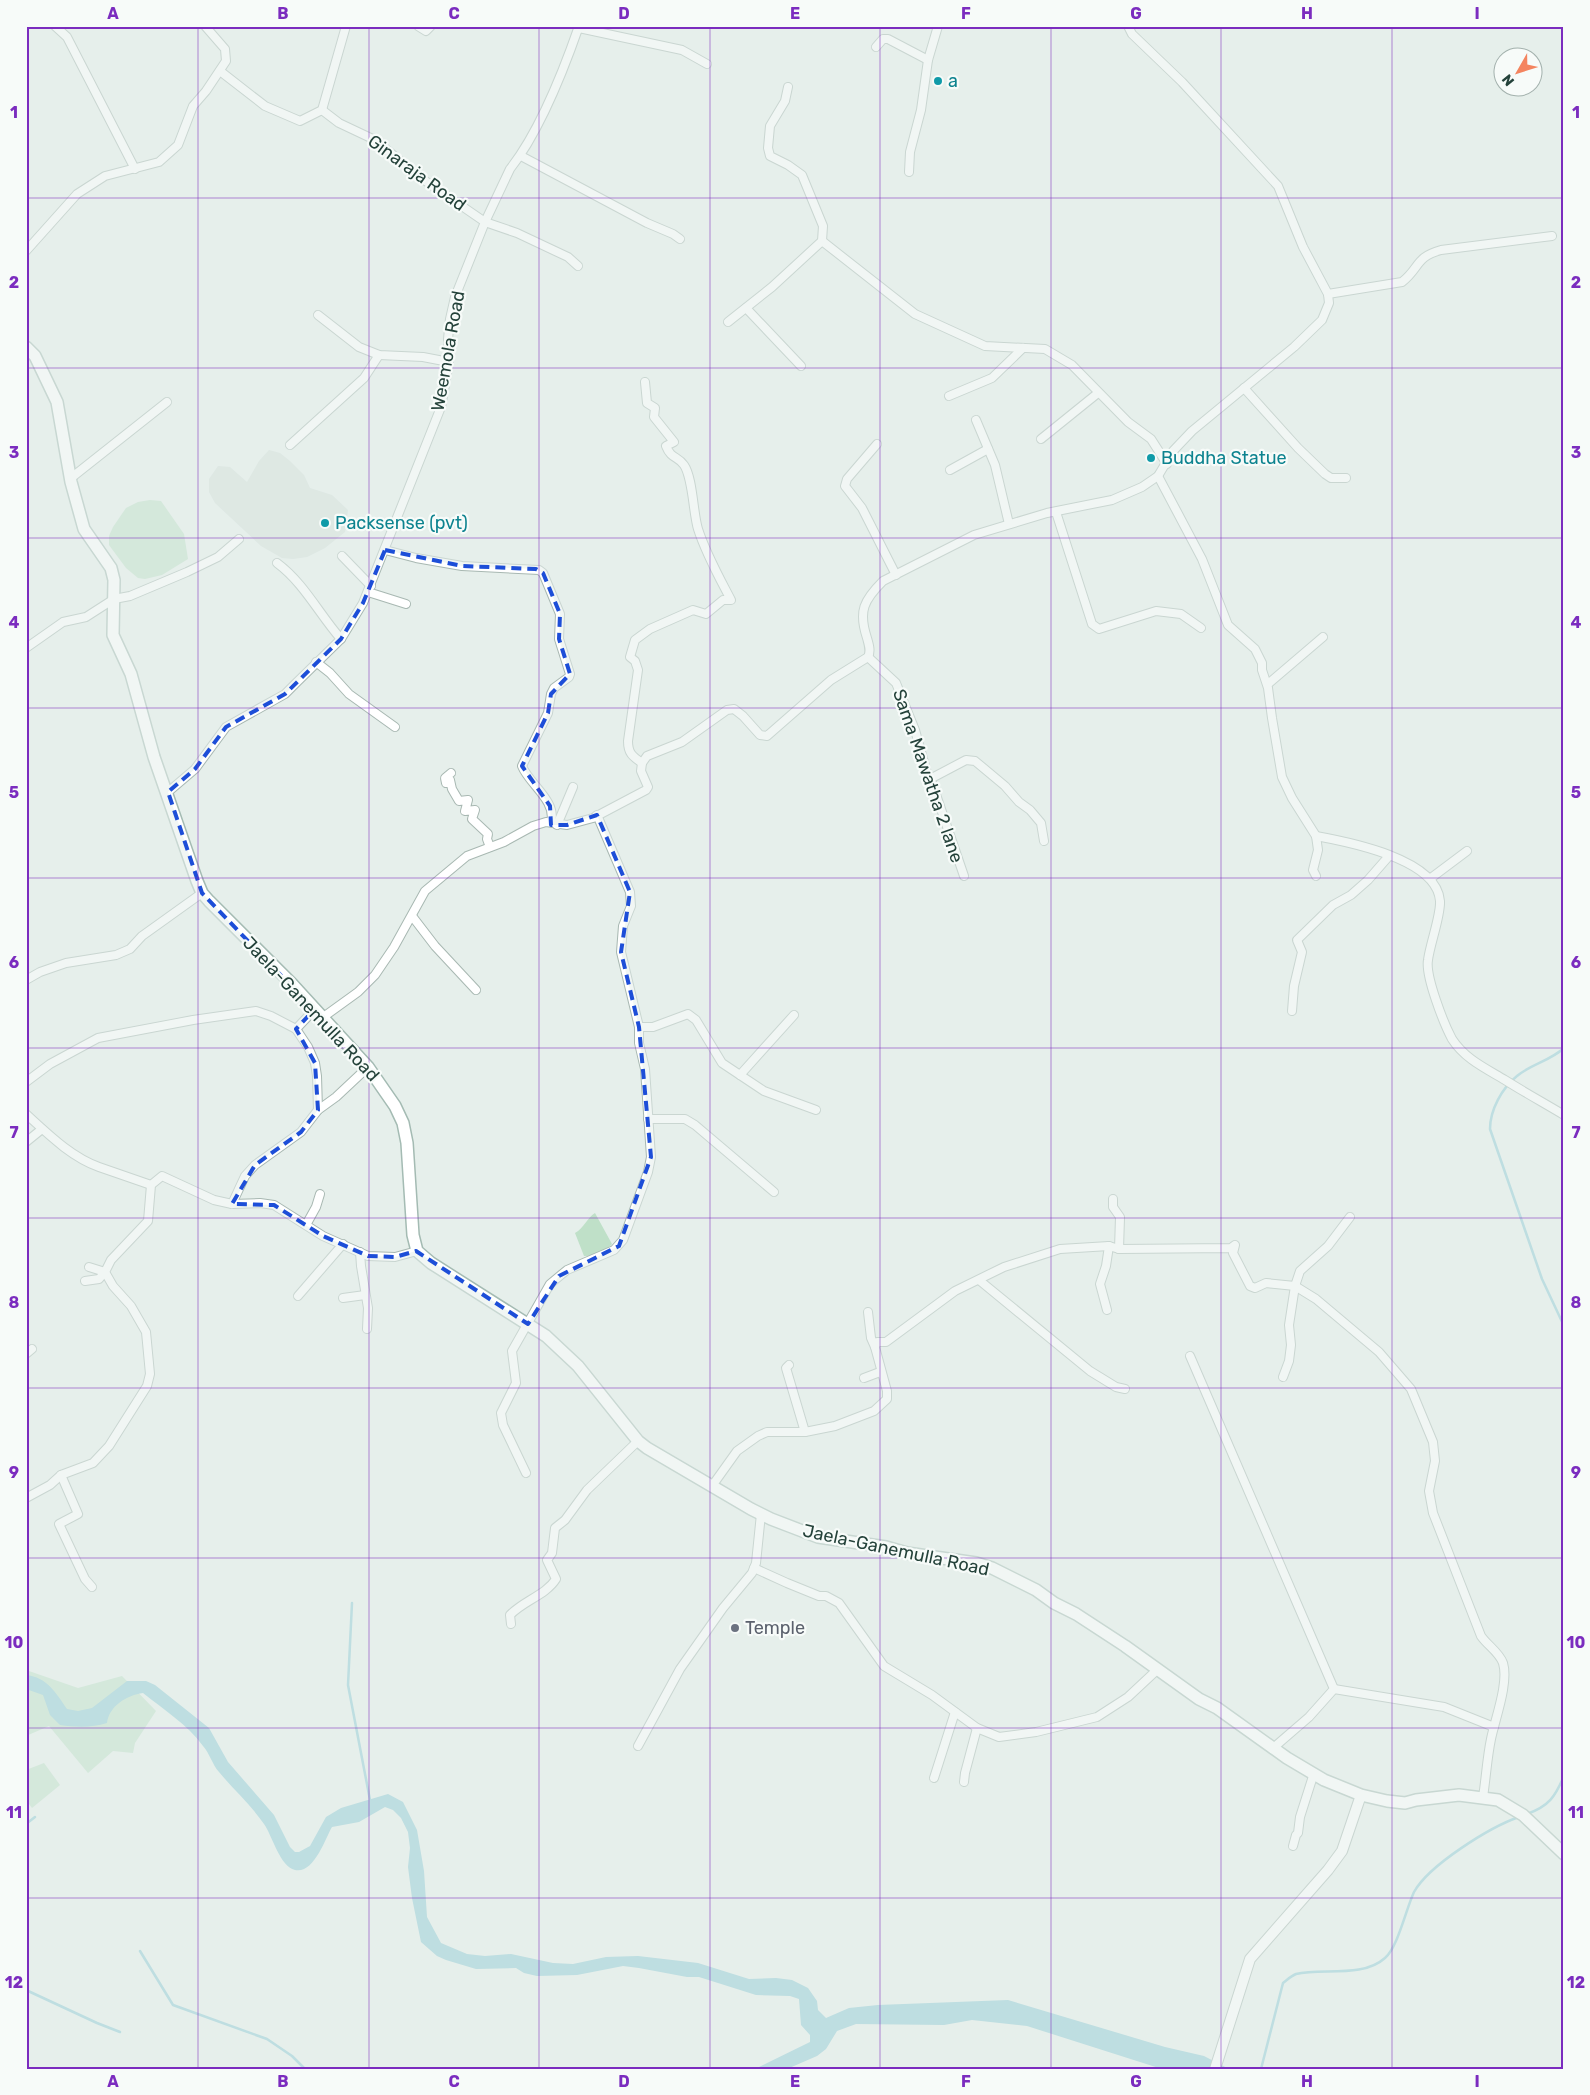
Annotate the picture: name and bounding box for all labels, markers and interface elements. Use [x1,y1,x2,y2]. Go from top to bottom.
text: A [107,4,119,23]
text: B [277,4,289,23]
text: C [448,4,460,23]
text: D [618,4,630,23]
text: E [790,4,800,23]
text: F [961,4,971,23]
text: G [1130,4,1142,23]
text: H [1301,4,1313,23]
text: I [1474,4,1480,23]
north arrow [1492,48,1542,98]
place label: a [948,70,958,92]
text: N [1499,71,1518,89]
marker: a [932,75,944,87]
text: 1 [10,103,18,122]
text: 1 [1572,103,1580,122]
street label: Ginaraja Road [364,130,470,216]
text: 2 [9,273,19,292]
text: 2 [1571,273,1581,292]
street label: Weemola Road [427,289,469,413]
text: 3 [9,443,19,462]
text: 3 [1571,443,1581,462]
place label: Buddha Statue [1161,447,1287,469]
marker: Buddha Statue [1145,452,1157,464]
place label: Packsense (pvt) [335,512,468,534]
marker: Packsense (pvt) [319,517,331,529]
text: 4 [9,613,20,632]
text: 4 [1571,613,1582,632]
street label: Sama Mawatha 2 lane [888,686,968,866]
text: 5 [9,783,19,802]
text: 5 [1571,783,1581,802]
street label: Jaela-Ganemulla Road [238,932,384,1086]
text: 6 [9,953,19,972]
text: 6 [1571,953,1581,972]
text: 7 [9,1123,19,1142]
text: 7 [1571,1123,1581,1142]
text: 8 [9,1293,20,1312]
text: 8 [1571,1293,1582,1312]
text: 9 [9,1463,19,1482]
text: 9 [1571,1463,1581,1482]
street label: Jaela-Ganemulla Road [801,1519,991,1581]
place label: Temple [745,1617,805,1639]
marker: Temple [729,1622,741,1634]
text: 10 [5,1633,24,1652]
text: 10 [1567,1633,1586,1652]
text: 11 [6,1803,22,1822]
text: 11 [1568,1803,1584,1822]
text: 12 [5,1973,23,1992]
text: 12 [1567,1973,1585,1992]
text: A [107,2072,119,2091]
text: B [277,2072,289,2091]
text: C [448,2072,460,2091]
text: D [618,2072,630,2091]
text: E [790,2072,800,2091]
text: F [961,2072,971,2091]
text: G [1130,2072,1142,2091]
text: H [1301,2072,1313,2091]
text: I [1474,2072,1480,2091]

